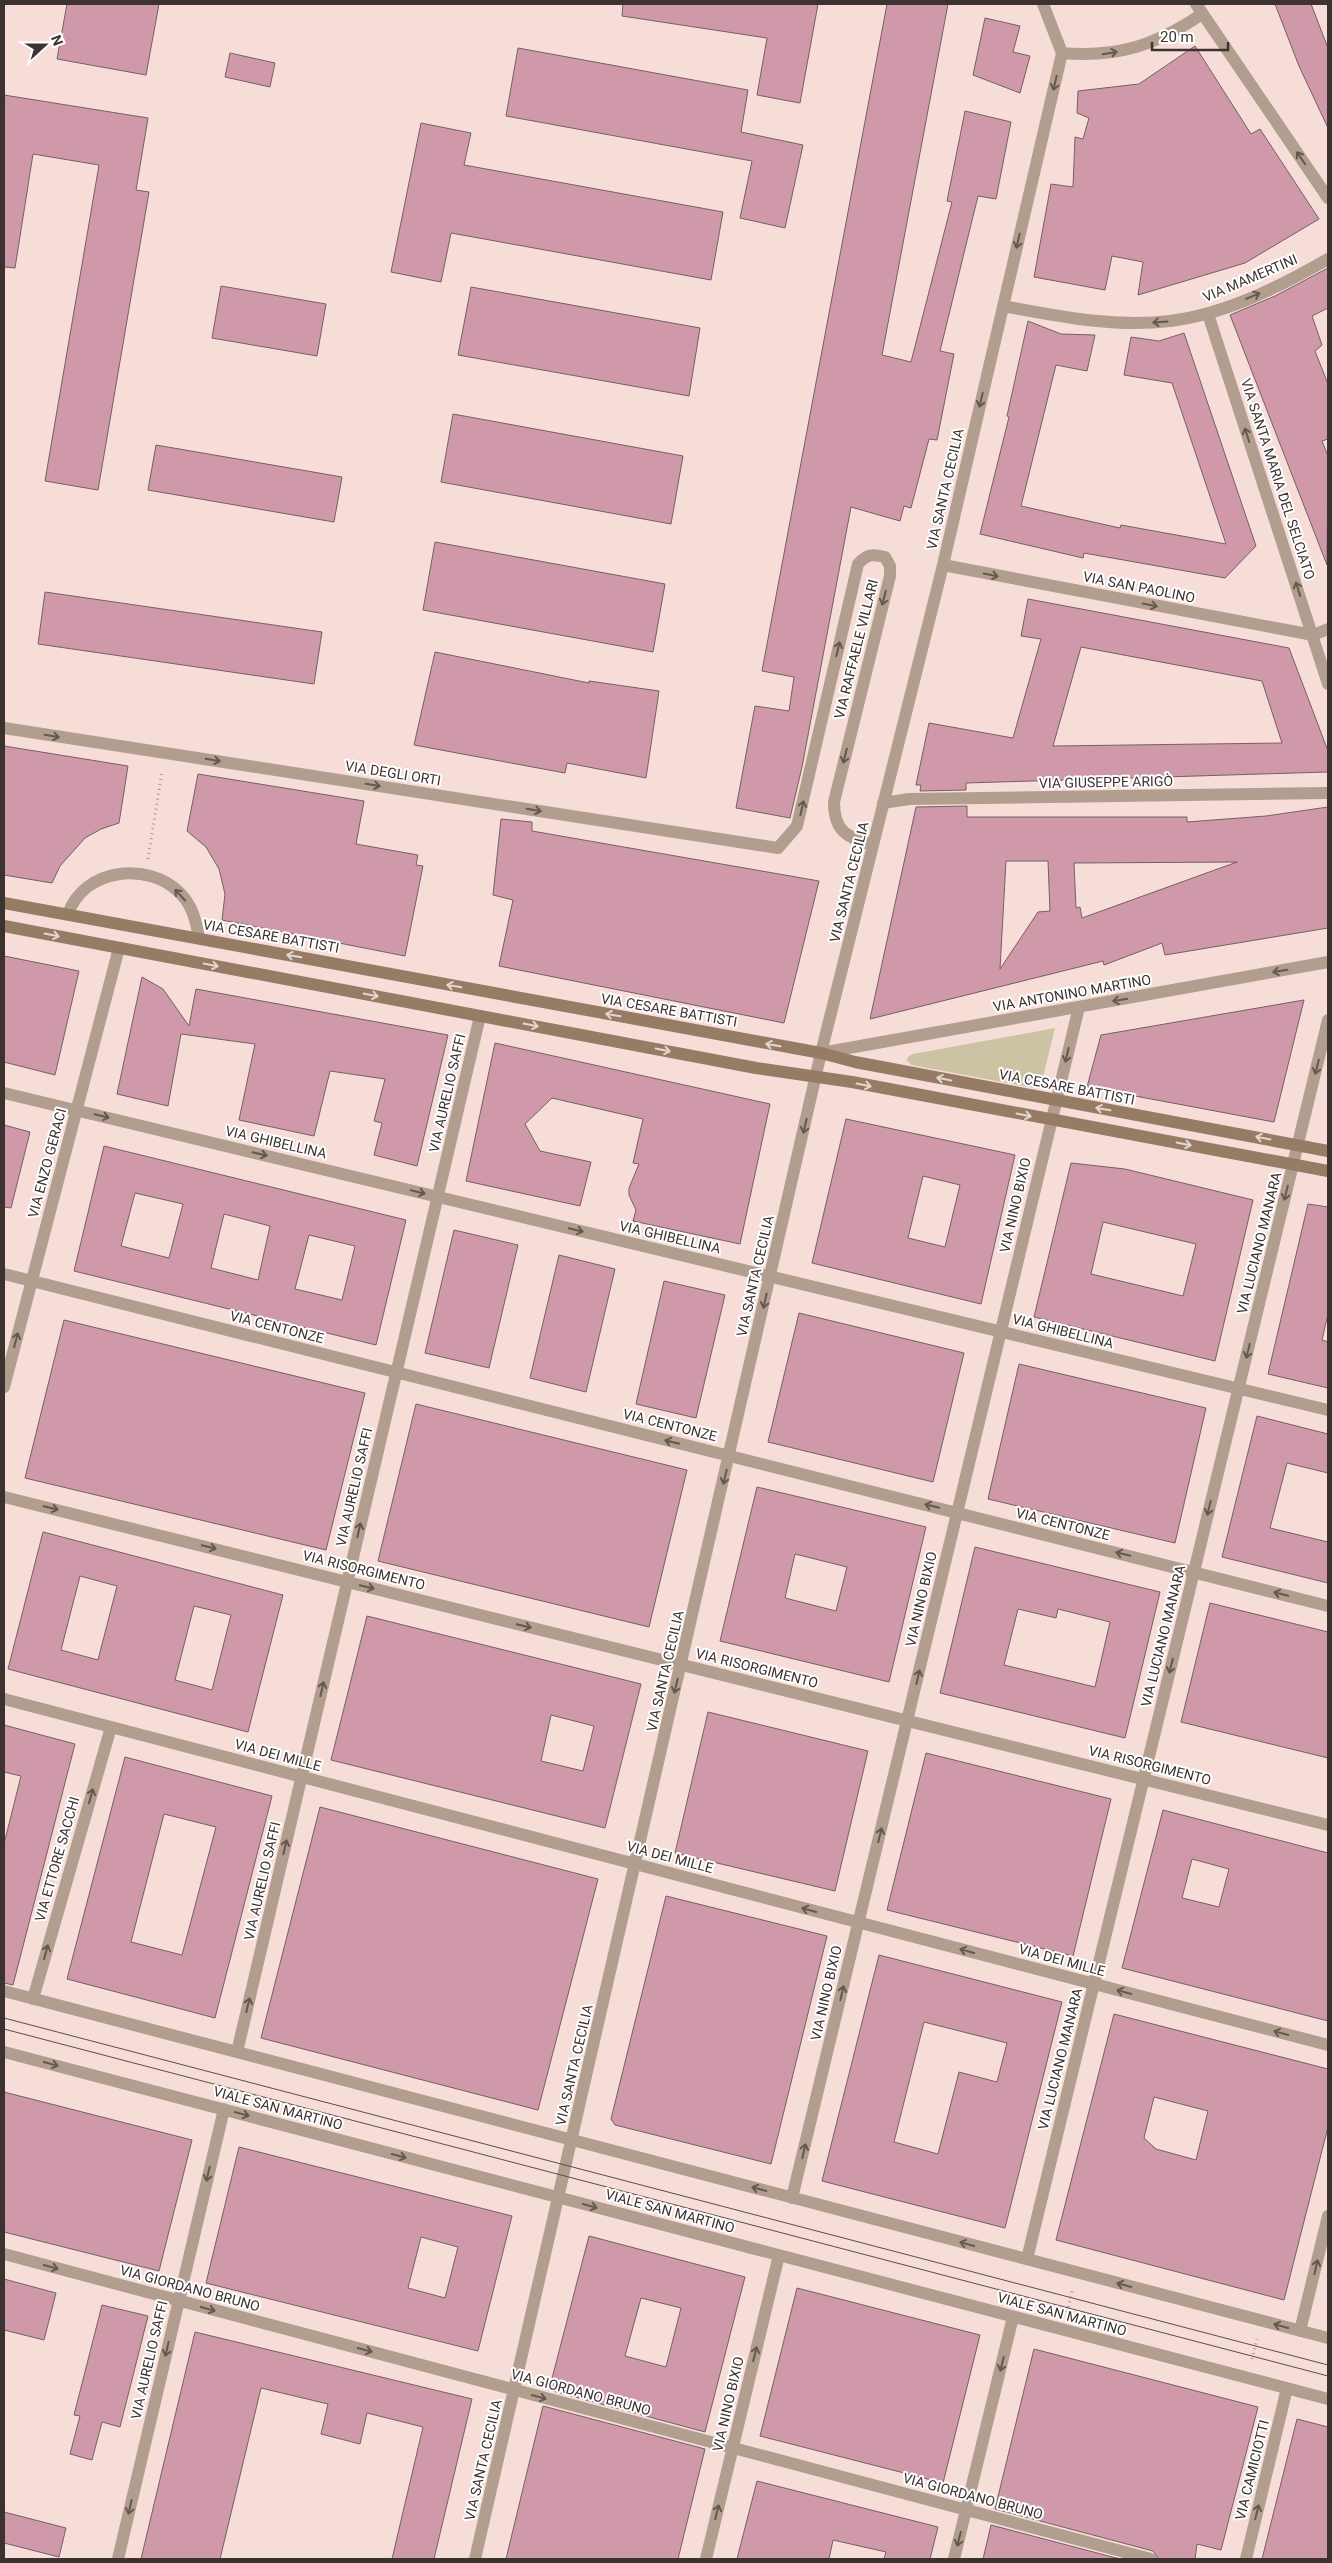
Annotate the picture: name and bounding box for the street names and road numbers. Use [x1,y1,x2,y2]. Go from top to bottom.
street label: VIA MAMERTINI [1200,251,1300,305]
street label: VIA SANTA MARIA DEL SELCIATO [1238,376,1318,582]
street label: VIA SANTA CECILIA [923,427,967,551]
street label: VIA SAN PAOLINO [1082,568,1196,606]
street label: VIA RAFFAELE VILLARI [831,578,881,720]
street label: VIA DEGLI ORTI [344,758,442,788]
street label: VIA GIUSEPPE ARIGÒ [1039,772,1173,791]
street label: VIA SANTA CECILIA [826,820,872,944]
street label: VIA CESARE BATTISTI [202,916,340,956]
street label: VIA ANTONINO MARTINO [992,971,1152,1015]
street label: VIA CESARE BATTISTI [600,990,738,1030]
street label: VIA AURELIO SAFFI [426,1032,468,1154]
street label: VIA CESARE BATTISTI [998,1066,1136,1108]
street label: VIA ENZO GERACI [25,1106,69,1220]
street label: VIA GHIBELLINA [224,1123,328,1161]
street label: VIA NINO BIXIO [996,1156,1034,1254]
street label: VIA LUCIANO MANARA [1234,1170,1284,1316]
street label: VIA SANTA CECILIA [733,1214,777,1338]
street label: VIA GHIBELLINA [618,1218,722,1256]
street label: VIA CENTONZE [228,1308,326,1346]
street label: VIA GHIBELLINA [1011,1311,1115,1351]
street label: VIA CENTONZE [621,1406,719,1444]
street label: VIA AURELIO SAFFI [333,1426,375,1548]
street label: VIA CENTONZE [1014,1505,1112,1543]
street label: VIA RISORGIMENTO [301,1547,427,1593]
street label: VIA NINO BIXIO [902,1550,940,1648]
street label: VIA LUCIANO MANARA [1138,1563,1188,1709]
street label: VIA SANTA CECILIA [643,1609,687,1733]
street label: VIA RISORGIMENTO [694,1645,820,1691]
street label: VIA DEI MILLE [233,1736,323,1774]
street label: VIA RISORGIMENTO [1087,1742,1213,1788]
street label: VIA ETTORE SACCHI [31,1795,83,1923]
street label: VIA AURELIO SAFFI [241,1820,283,1942]
street label: VIA DEI MILLE [625,1838,715,1876]
street label: VIA DEI MILLE [1017,1941,1107,1979]
street label: VIA NINO BIXIO [807,1944,845,2042]
street label: VIA LUCIANO MANARA [1035,1986,1085,2132]
street label: VIA SANTA CECILIA [552,2003,596,2127]
street label: VIALE SAN MARTINO [212,2083,344,2133]
street label: VIALE SAN MARTINO [604,2186,736,2236]
street label: VIA GIORDANO BRUNO [118,2262,262,2314]
street label: VIALE SAN MARTINO [996,2289,1128,2339]
street label: VIA AURELIO SAFFI [128,2299,170,2421]
street label: VIA NINO BIXIO [709,2355,747,2453]
street label: VIA GIORDANO BRUNO [509,2366,653,2418]
street label: VIA SANTA CECILIA [461,2398,505,2522]
street label: VIA CAMICIOTTI [1232,2418,1272,2522]
street label: VIA GIORDANO BRUNO [901,2470,1045,2522]

